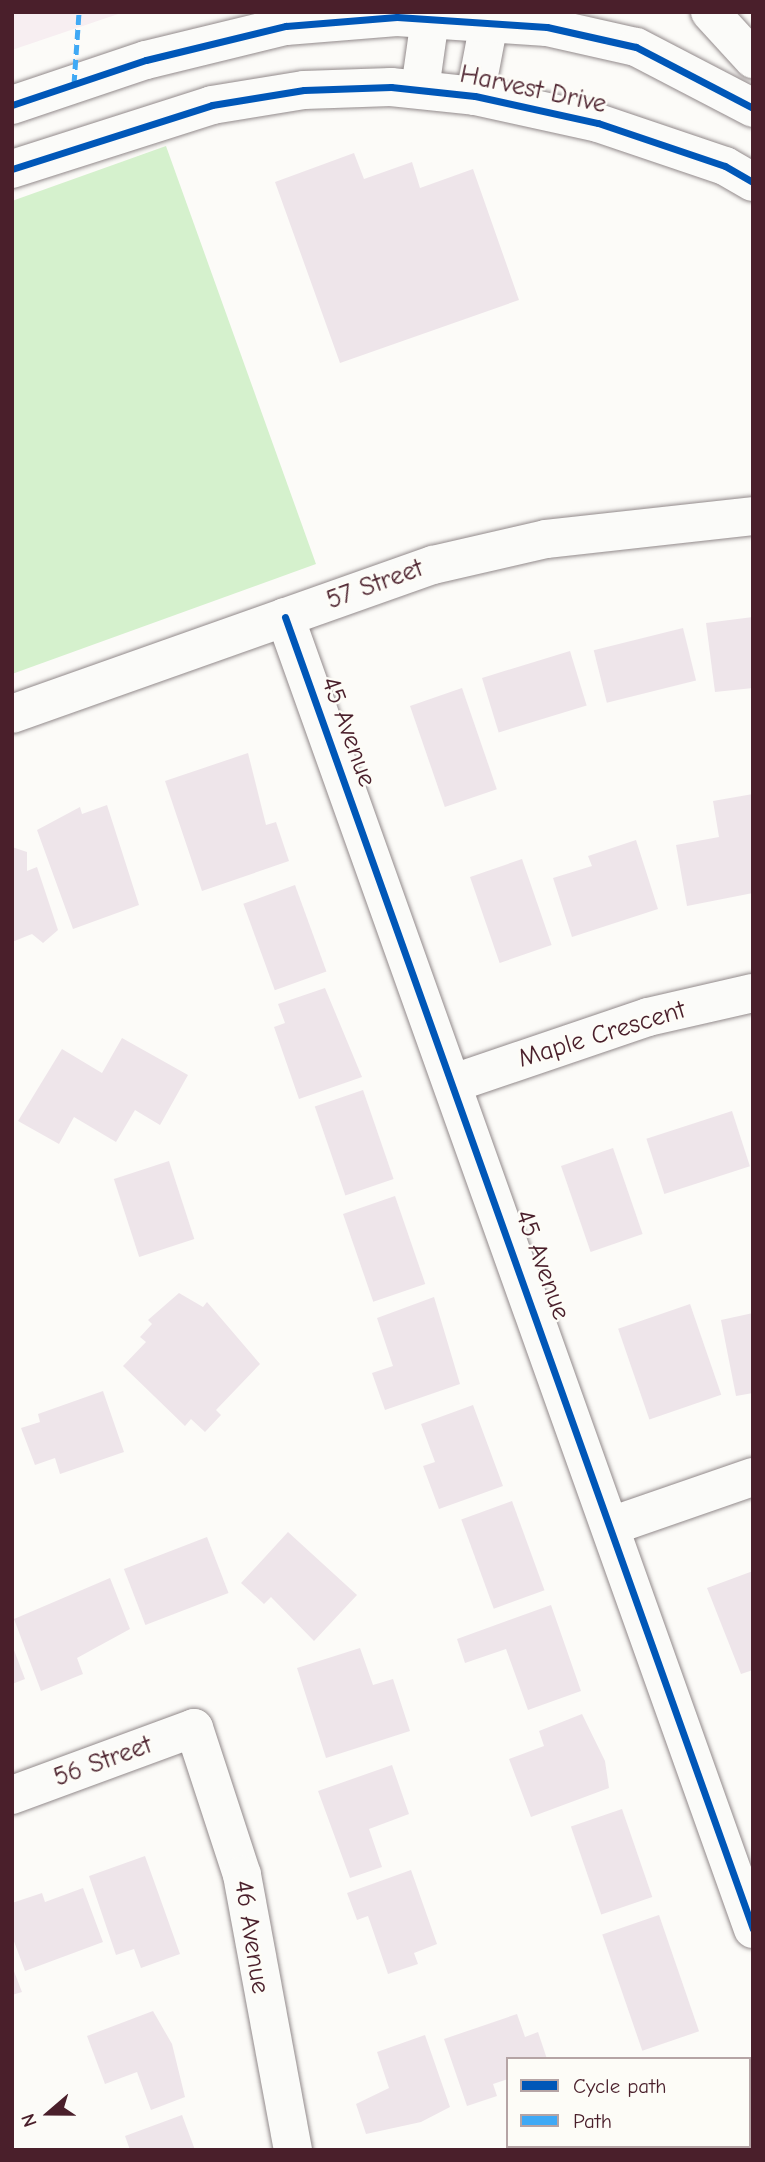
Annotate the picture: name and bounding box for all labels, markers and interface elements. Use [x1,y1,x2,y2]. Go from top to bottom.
street label: Harvest Drive [457,59,609,121]
street label: 57 Street [323,553,427,617]
street label: 45 Avenue [314,673,382,791]
street label: Maple Crescent [515,995,689,1075]
street label: 45 Avenue [508,1206,576,1324]
street label: 56 Street [50,1730,156,1794]
street label: 46 Avenue [227,1878,275,1996]
legend [506,2057,751,2148]
text: Cycle path [573,2074,666,2098]
north arrow [14,2078,84,2148]
text: Path [573,2109,612,2133]
text: N [17,2111,42,2130]

